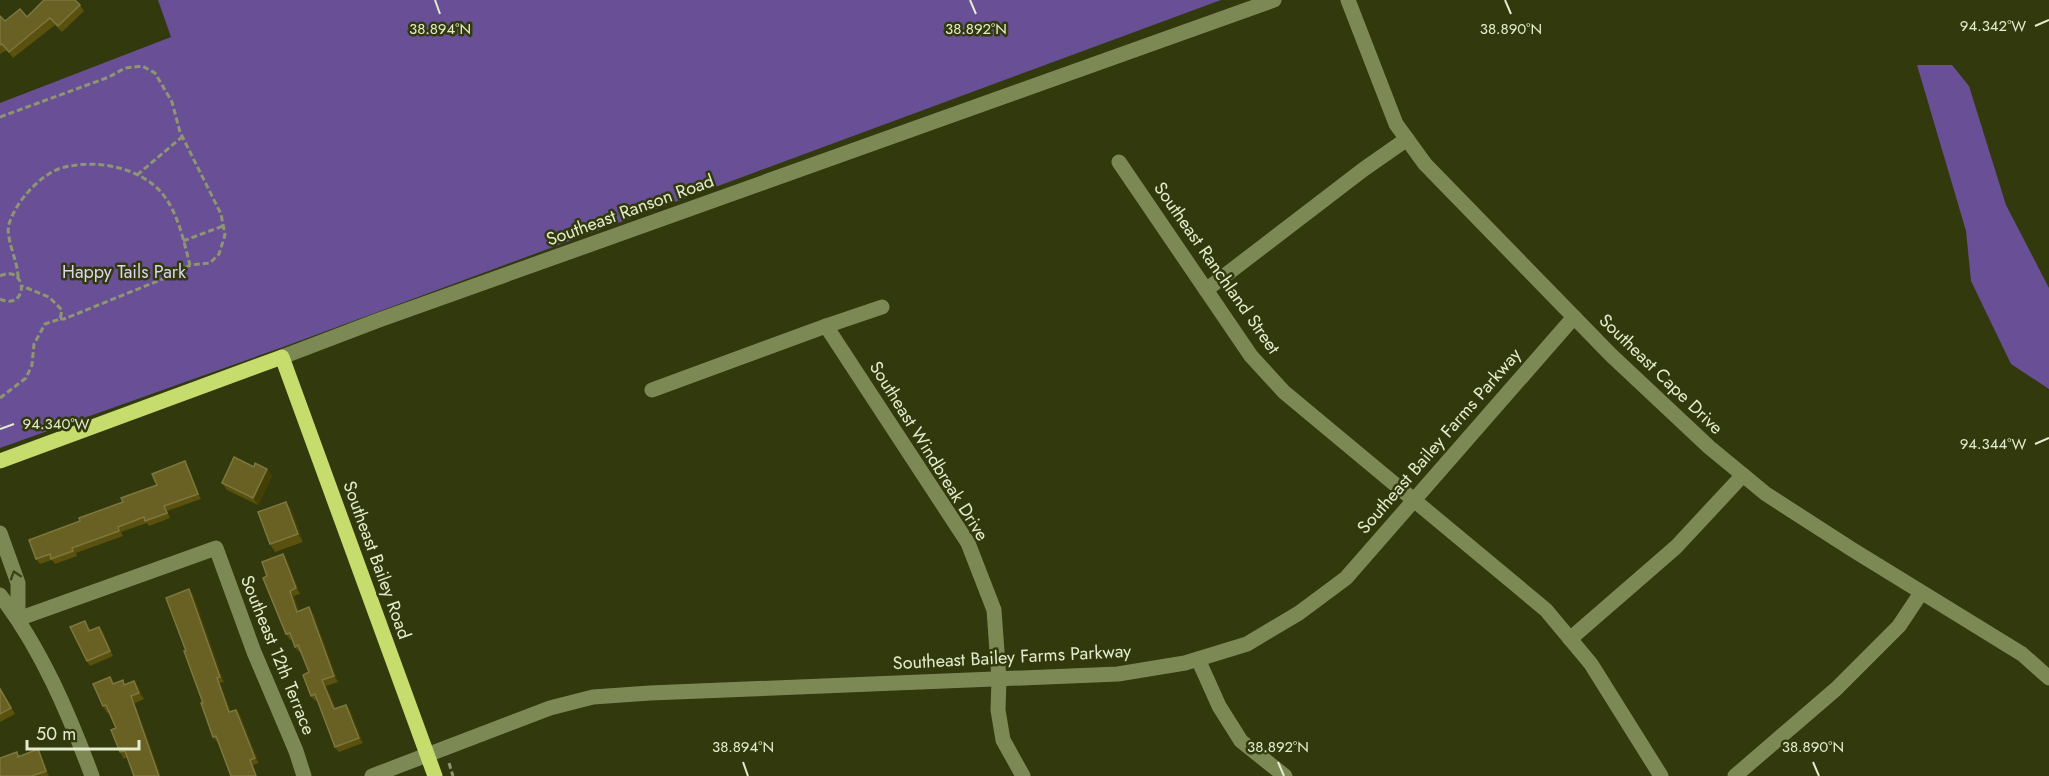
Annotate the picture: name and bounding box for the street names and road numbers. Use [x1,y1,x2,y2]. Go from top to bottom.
street label: Southeast Ranson Road [543,168,717,252]
street label: Southeast Ranchland Street [1148,177,1287,360]
street label: Southeast Cape Drive [1593,308,1729,440]
street label: Southeast Bailey Farms Parkway [1351,342,1527,540]
street label: Southeast Windbreak Drive [863,356,995,546]
street label: Southeast Bailey Road [336,477,418,643]
street label: Southeast 12th Terrace [234,571,322,739]
street label: Southeast Bailey Farms Parkway [892,638,1132,676]

